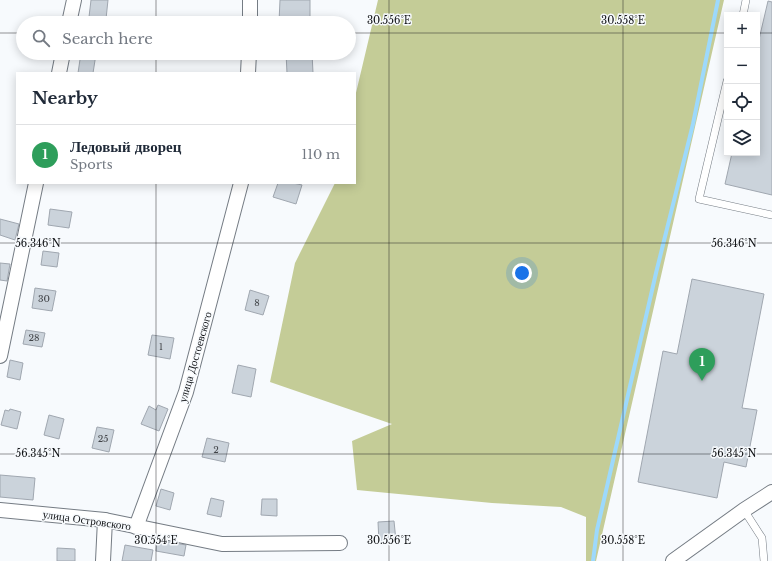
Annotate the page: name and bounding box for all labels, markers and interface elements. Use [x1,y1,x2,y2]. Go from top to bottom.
map controls [724,12,760,156]
button: + [724,12,760,48]
text: 30.556°E [367,14,411,27]
text: 30.558°E [601,14,645,27]
search box [16,16,356,60]
icon: search [30,27,52,49]
text: Search here [62,29,153,48]
button: − [724,48,760,84]
button: locate [724,84,760,120]
text: Nearby [32,88,98,109]
button: layers [724,120,760,156]
text: Ледовый дворец [70,137,181,156]
text: 1 [42,146,48,163]
text: 110 m [301,146,340,163]
text: Sports [70,156,113,173]
text: 56.346°N [15,237,61,250]
text: 56.346°N [711,237,757,250]
your location [512,263,532,283]
house number: 30 [38,293,50,304]
house number: 8 [254,297,260,308]
street label: улица Достоевского [175,310,215,404]
house number: 28 [29,332,40,343]
house number: 1 [159,341,163,352]
pin: 1 [689,348,715,381]
house number: 25 [98,433,108,444]
house number: 2 [213,444,219,455]
text: 56.345°N [16,447,60,460]
text: 56.345°N [712,447,756,460]
street label: улица Островского [42,507,133,533]
text: 30.554°E [134,534,178,547]
text: 30.556°E [367,534,411,547]
text: 30.558°E [601,534,645,547]

